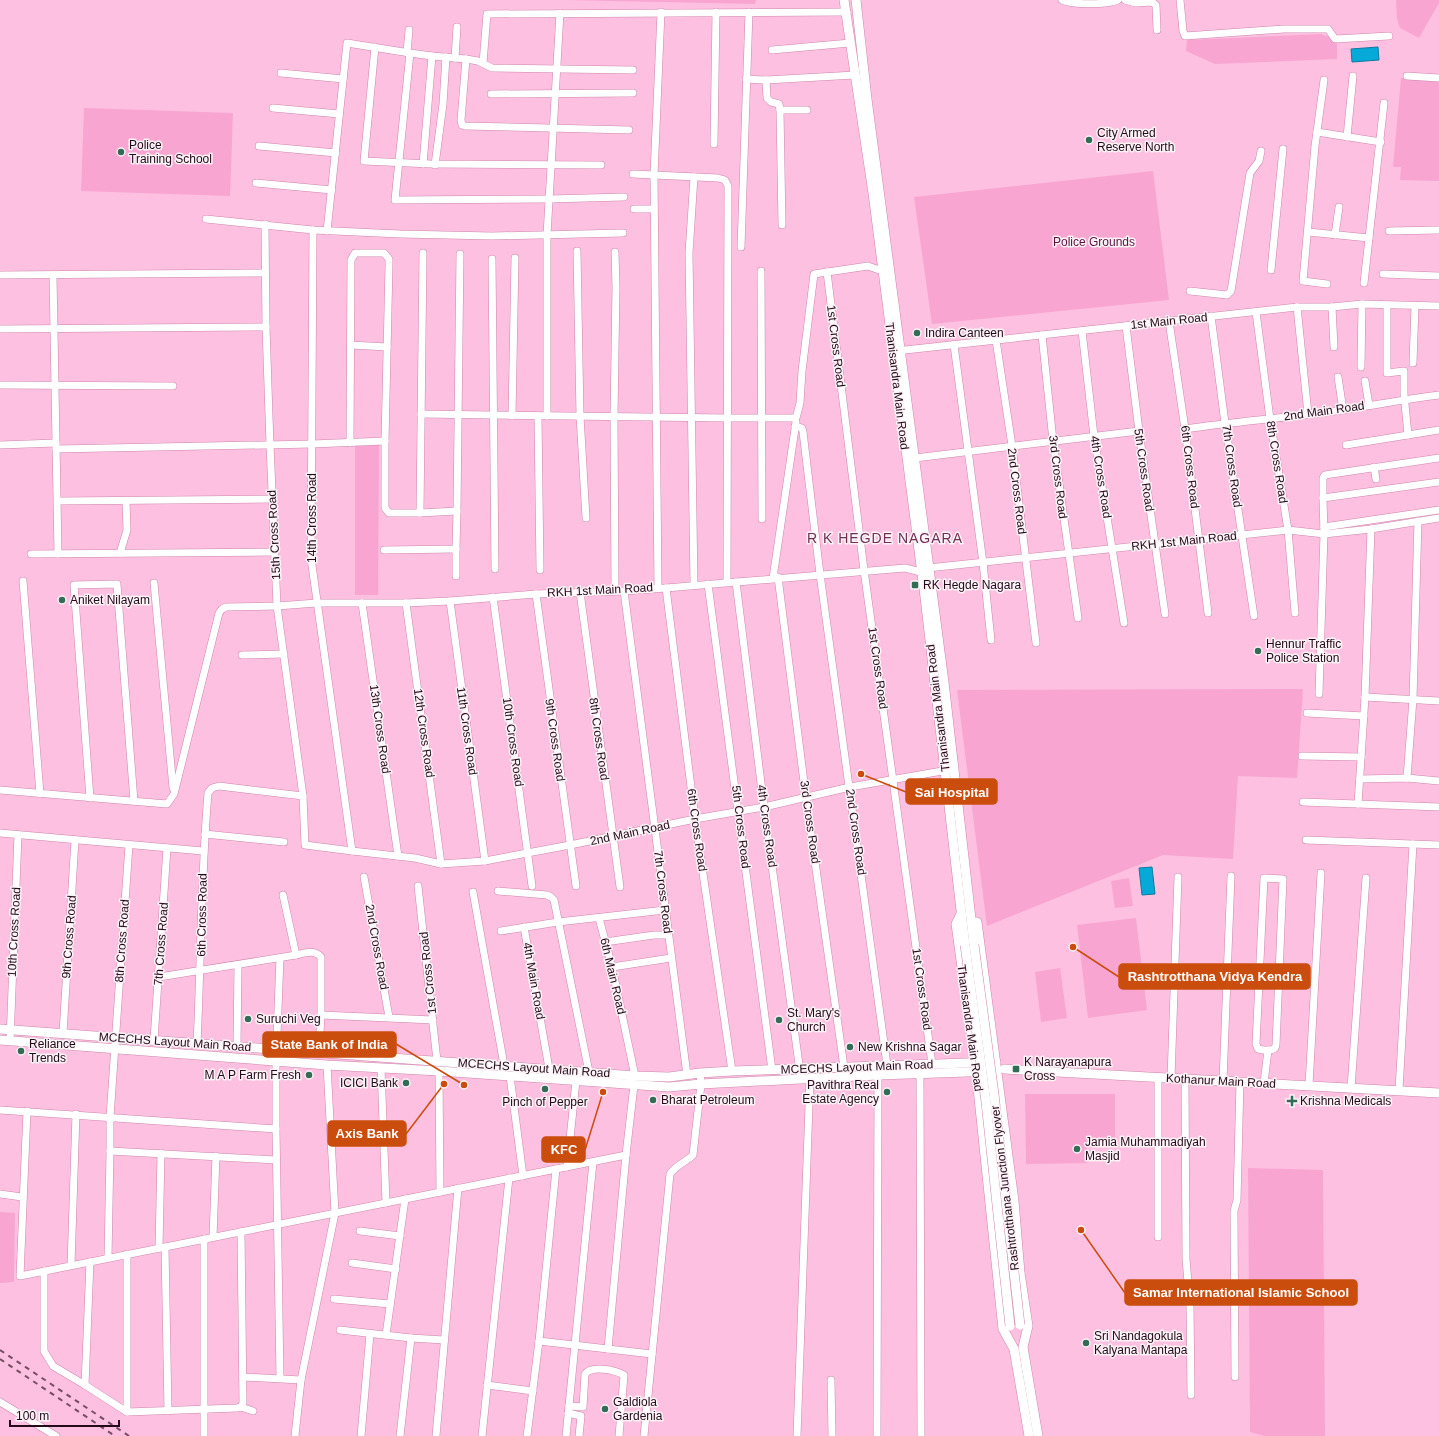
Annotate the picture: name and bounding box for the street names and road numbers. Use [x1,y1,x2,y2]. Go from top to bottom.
street label: 1st Cross Road [824,304,848,388]
street label: 1st Main Road [1130,310,1208,332]
street label: Thanisandra Main Road [882,322,912,450]
street label: 2nd Main Road [1283,398,1365,424]
street label: 8th Cross Road [1264,420,1290,504]
street label: 7th Cross Road [1219,424,1245,508]
street label: 6th Cross Road [1178,425,1202,509]
street label: 5th Cross Road [1131,428,1157,512]
street label: 3rd Cross Road [1046,434,1070,520]
street label: 4th Cross Road [1088,435,1114,519]
street label: 2nd Cross Road [1005,447,1029,535]
street label: 14th Cross Road [305,473,319,563]
street label: 15th Cross Road [265,490,283,580]
street label: RKH 1st Main Road [1131,528,1237,554]
street label: RKH 1st Main Road [547,580,653,600]
street label: 1st Cross Road [865,626,891,710]
street label: Thanisandra Main Road [923,644,953,772]
street label: 13th Cross Road [367,683,393,775]
street label: 11th Cross Road [454,686,480,776]
street label: 12th Cross Road [411,687,437,779]
street label: 10th Cross Road [500,696,526,788]
street label: 8th Cross Road [586,697,612,781]
street label: 9th Cross Road [542,698,568,782]
street label: 3rd Cross Road [797,779,823,865]
street label: 4th Cross Road [754,784,780,868]
street label: 5th Cross Road [729,785,753,869]
street label: 6th Cross Road [684,788,710,872]
street label: 2nd Cross Road [843,788,869,876]
street label: 2nd Main Road [589,818,671,848]
street label: 7th Cross Road [651,850,675,934]
street label: 6th Cross Road [194,873,210,957]
street label: 10th Cross Road [5,887,23,977]
street label: 9th Cross Road [59,895,79,979]
street label: 8th Cross Road [112,899,132,983]
street label: 7th Cross Road [151,902,171,986]
street label: 2nd Cross Road [363,903,391,991]
street label: 1st Cross Road [417,931,439,1015]
street label: 6th Main Road [597,936,629,1016]
street label: 4th Main Road [520,941,548,1021]
street label: 1st Cross Road [909,947,935,1031]
street label: Thanisandra Main Road [954,964,986,1092]
street label: MCECHS Layout Main Road [98,1030,252,1054]
street label: MCECHS Layout Main Road [457,1056,611,1080]
street label: MCECHS Layout Main Road [780,1057,934,1077]
street label: Kothanur Main Road [1166,1071,1276,1091]
street label: Rashtrotthana Junction Flyover [988,1105,1022,1271]

